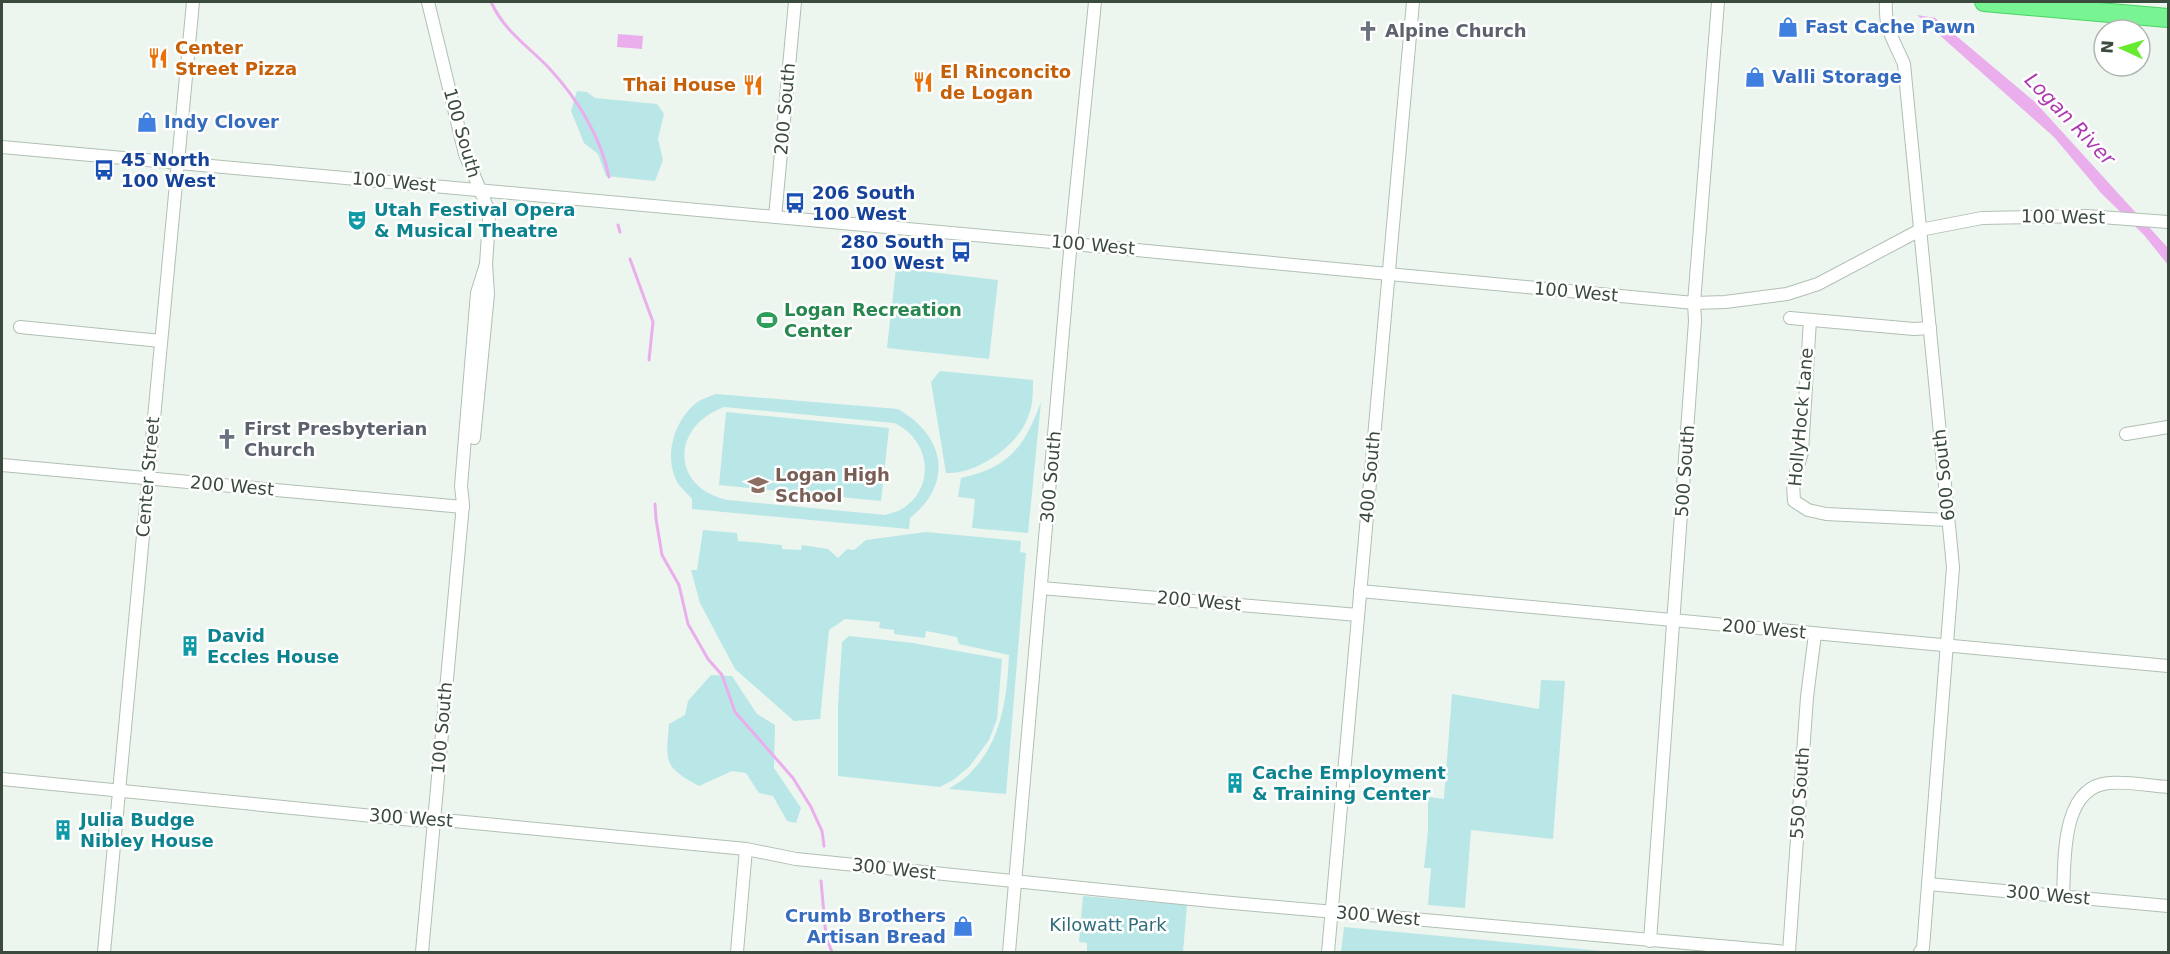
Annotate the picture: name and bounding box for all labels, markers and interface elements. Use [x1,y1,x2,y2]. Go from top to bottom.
shop icon: Fast Cache Pawn [1776,15,1800,39]
place label: Fast Cache Pawn [1805,16,1976,37]
north arrow [2092,18,2152,78]
church icon: Alpine Church [1356,19,1380,43]
place label: Alpine Church [1385,20,1527,41]
place label: Center Street Pizza [175,37,297,79]
text: N [2098,40,2117,54]
restaurant icon: Center Street Pizza [146,46,170,70]
place label: El Rinconcito de Logan [940,61,1071,103]
street label: 200 South [770,62,799,156]
shop icon: Valli Storage [1743,65,1767,89]
place label: Valli Storage [1772,66,1902,87]
water label: Logan River [2020,68,2121,171]
restaurant icon: El Rinconcito de Logan [911,70,935,94]
restaurant icon: Thai House [741,73,765,97]
place label: Thai House [623,74,736,95]
street label: 100 South [440,86,485,180]
shop icon: Indy Clover [135,110,159,134]
place label: Indy Clover [164,111,279,132]
place label: 45 North 100 West [121,149,216,191]
bus stop icon: 45 North 100 West [92,158,116,182]
street label: 100 West [351,167,437,196]
place label: 206 South 100 West [812,182,915,224]
bus stop icon: 206 South 100 West [783,191,807,215]
place label: Utah Festival Opera & Musical Theatre [374,199,575,241]
street label: 100 West [2021,205,2105,228]
theatre icon: Utah Festival Opera & Musical Theatre [345,208,369,232]
street label: 100 West [1050,230,1136,259]
place label: 280 South 100 West [841,231,944,273]
bus stop icon: 280 South 100 West [949,240,973,264]
street label: 100 West [1533,277,1619,306]
place label: Logan Recreation Center [784,299,962,341]
sports icon: Logan Recreation Center [755,308,779,332]
street label: HollyHock Lane [1784,347,1817,487]
street label: Center Street [132,416,163,538]
place label: First Presbyterian Church [244,418,427,460]
street label: 500 South [1671,424,1698,518]
church icon: First Presbyterian Church [215,427,239,451]
street label: 600 South [1928,428,1959,522]
street label: 300 South [1036,430,1065,524]
street label: 400 South [1355,430,1384,524]
place label: Logan High School [775,464,890,506]
street label: 200 West [189,471,275,500]
school or university icon: Logan High School [746,473,770,497]
street label: 200 West [1156,586,1242,615]
street label: 200 West [1721,614,1807,643]
place label: David Eccles House [207,625,339,667]
building icon: David Eccles House [178,634,202,658]
street label: 100 South [427,681,456,775]
street label: 550 South [1786,746,1813,840]
place label: Cache Employment & Training Center [1252,762,1446,804]
building icon: Cache Employment & Training Center [1223,771,1247,795]
street label: 300 West [368,804,454,831]
place label: Julia Budge Nibley House [78,809,214,851]
building icon: Julia Budge Nibley House [51,818,75,842]
street label: 300 West [851,854,937,883]
street label: 300 West [2005,880,2091,909]
street label: 300 West [1335,901,1421,930]
place label: Crumb Brothers Artisan Bread [785,905,946,947]
shop icon: Crumb Brothers Artisan Bread [951,914,975,938]
park label: Kilowatt Park [1049,914,1167,935]

